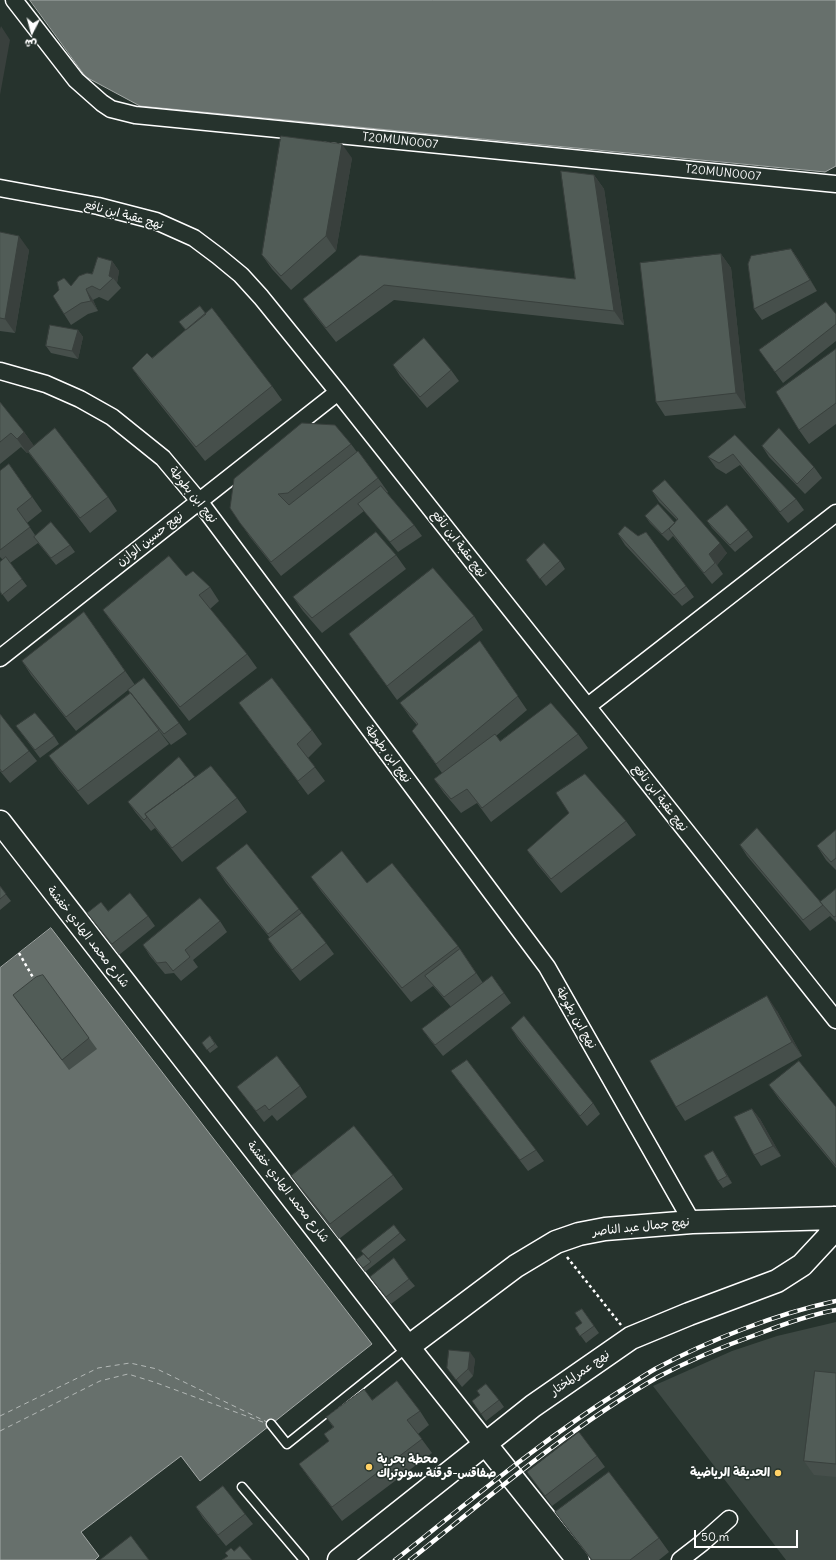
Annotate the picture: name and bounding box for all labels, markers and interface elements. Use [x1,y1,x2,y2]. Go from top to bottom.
north arrow [12,12,52,52]
text: ش [24,36,38,52]
street label: T20MUN0007 [361,130,439,152]
street label: T20MUN0007 [684,162,762,184]
street label: نهج عقبة ابن نافع [83,198,165,232]
street label: نهج ابن بطوطة [166,464,220,526]
street label: نهج عقبة ابن نافع [428,508,490,580]
street label: نهج حسين الوازن [114,509,186,569]
street label: نهج ابن بطوطة [362,722,414,786]
street label: نهج عقبة ابن نافع [629,762,691,834]
street label: شارع محمد الهادي خفشة [44,883,132,991]
street label: نهج ابن بطوطة [553,985,599,1051]
street label: شارع محمد الهادي خفشة [244,1138,332,1246]
street label: نهج جمال عبد الناصر [592,1215,690,1239]
street label: نهج عمرالمختار [548,1347,612,1399]
place label: محطة بحرية صفاقس-قرقنة سونوتراك [377,1453,496,1481]
marker: محطة بحرية صفاقس-قرقنة سونوتراك [364,1462,374,1472]
place label: الحديقة الرياضية [690,1466,770,1480]
marker: الحديقة الرياضية [773,1468,783,1478]
scale bar [696,1522,800,1548]
text: 50 m [701,1529,729,1544]

